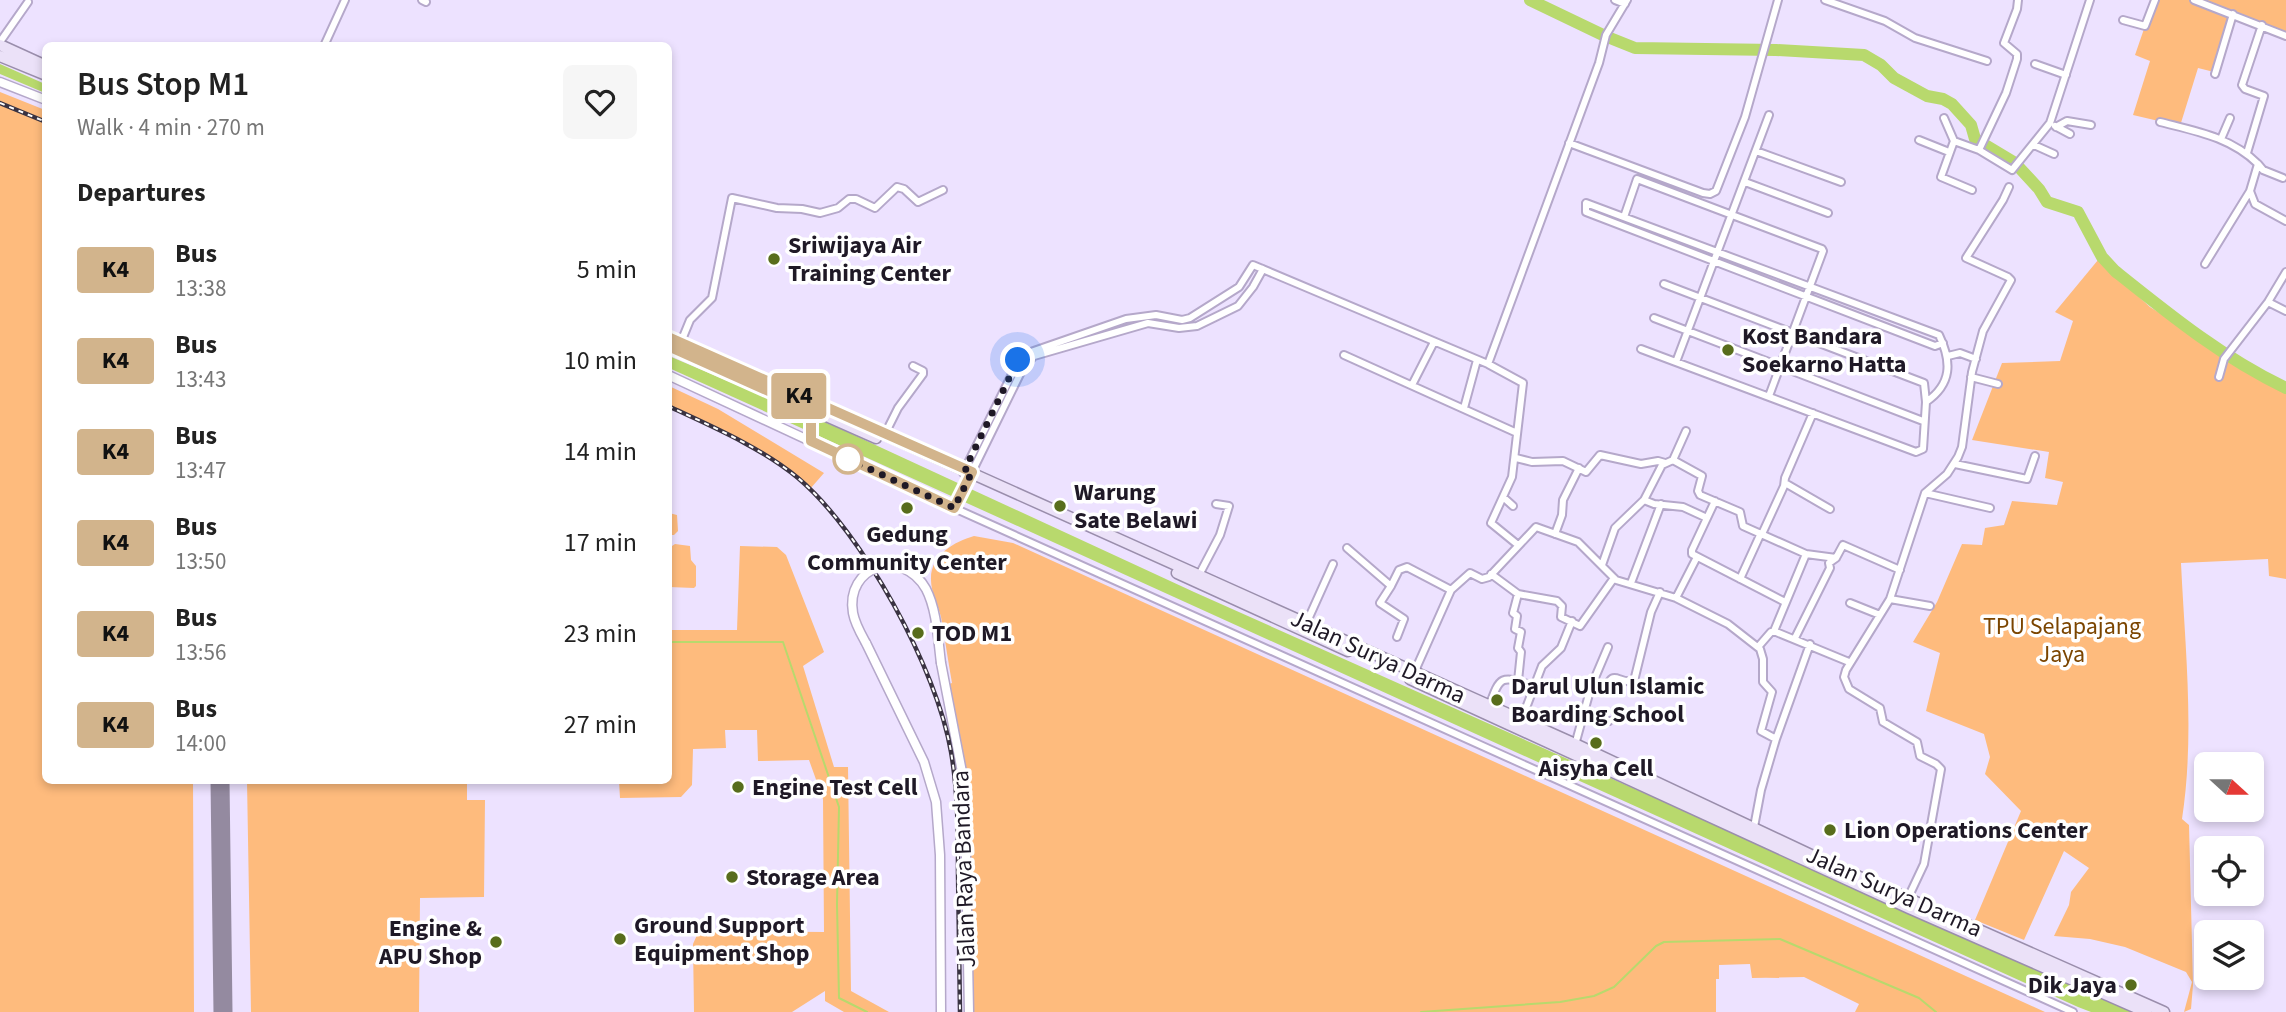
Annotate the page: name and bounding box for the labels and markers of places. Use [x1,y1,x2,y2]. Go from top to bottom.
place label: Sriwijaya Air Training Center [788,228,951,291]
marker: Sriwijaya Air Training Center [766,251,782,267]
place label: Kost Bandara Soekarno Hatta [1742,319,1907,382]
marker: Kost Bandara Soekarno Hatta [1720,342,1736,358]
unlabelled marker [833,444,863,474]
place label: Warung Sate Belawi [1074,475,1197,538]
marker: Warung Sate Belawi [1052,498,1068,514]
marker: Gedung Community Center [899,500,915,516]
place label: Gedung Community Center [807,517,1007,580]
place label: TOD M1 [932,616,1012,651]
marker: TOD M1 [910,625,926,641]
place label: Darul Ulun Islamic Boarding School [1511,669,1705,732]
marker: Darul Ulun Islamic Boarding School [1489,692,1505,708]
marker: Aisyha Cell [1588,735,1604,751]
place label: Aisyha Cell [1538,751,1654,786]
place label: Engine Test Cell [752,770,918,805]
marker: Engine Test Cell [730,779,746,795]
place label: Lion Operations Center [1844,813,2088,848]
marker: Lion Operations Center [1822,822,1838,838]
place label: Storage Area [746,860,880,895]
marker: Storage Area [724,869,740,885]
place label: Ground Support Equipment Shop [634,908,810,971]
place label: Engine & APU Shop [378,911,482,974]
marker: Ground Support Equipment Shop [612,931,628,947]
marker: Engine & APU Shop [488,934,504,950]
place label: Dik Jaya [2028,968,2117,1003]
marker: Dik Jaya [2123,977,2139,993]

